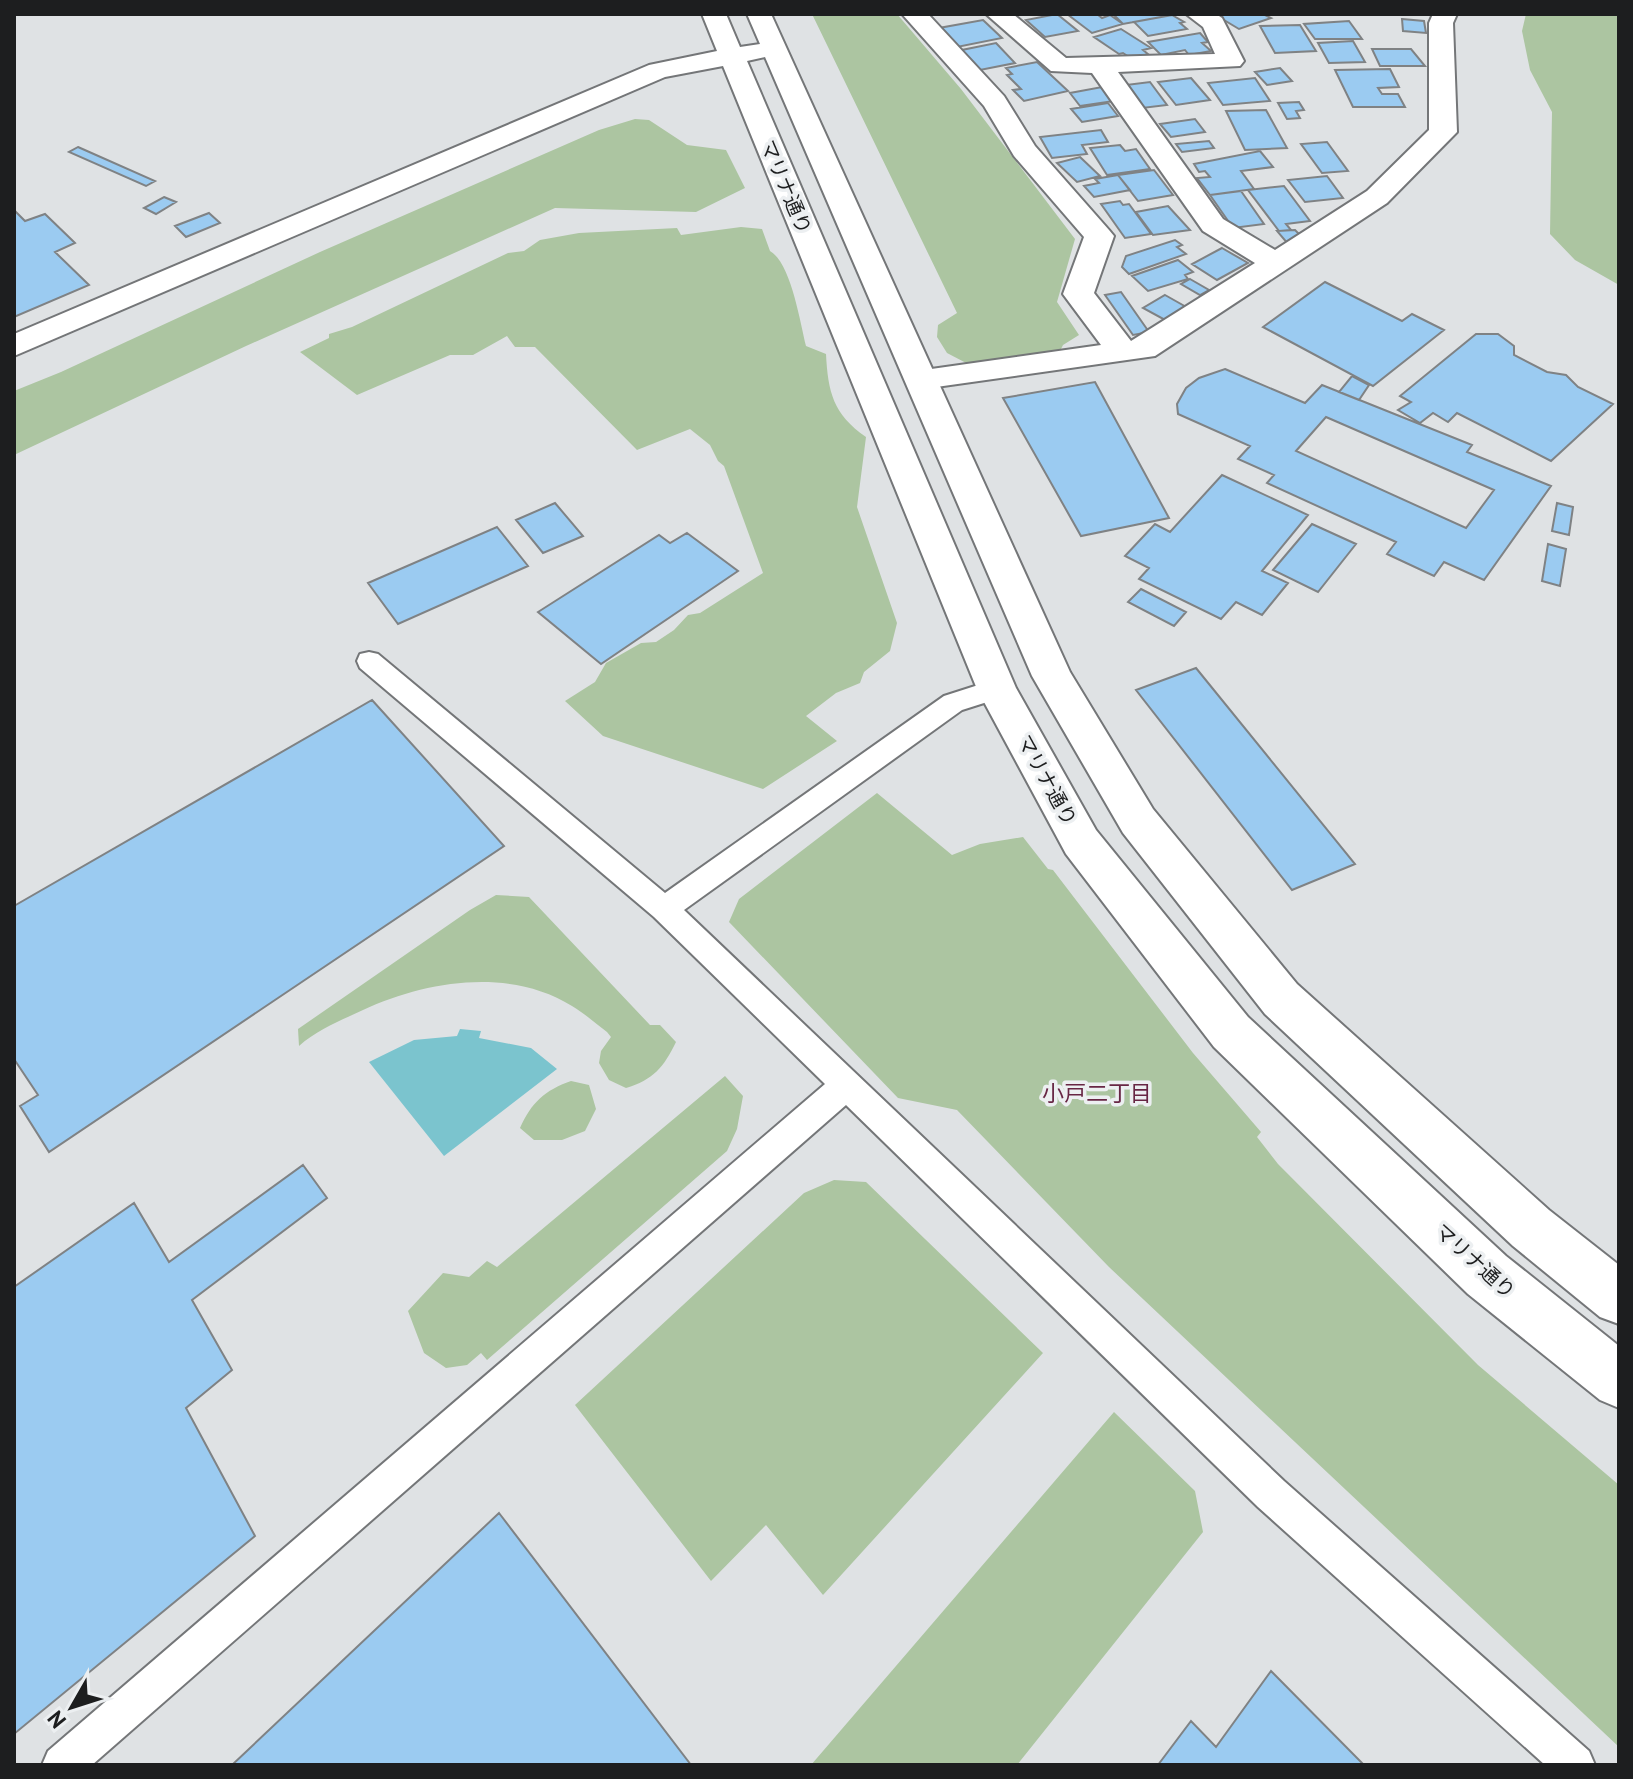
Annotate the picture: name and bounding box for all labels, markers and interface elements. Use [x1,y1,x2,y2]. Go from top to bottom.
street label: マリナ通り [754,136,818,238]
street label: マリナ通り [1011,730,1083,830]
district label: 小戸二丁目 [1042,1079,1152,1107]
street label: マリナ通り [1429,1218,1521,1304]
north arrow [32,1667,112,1747]
text: N [41,1705,72,1734]

